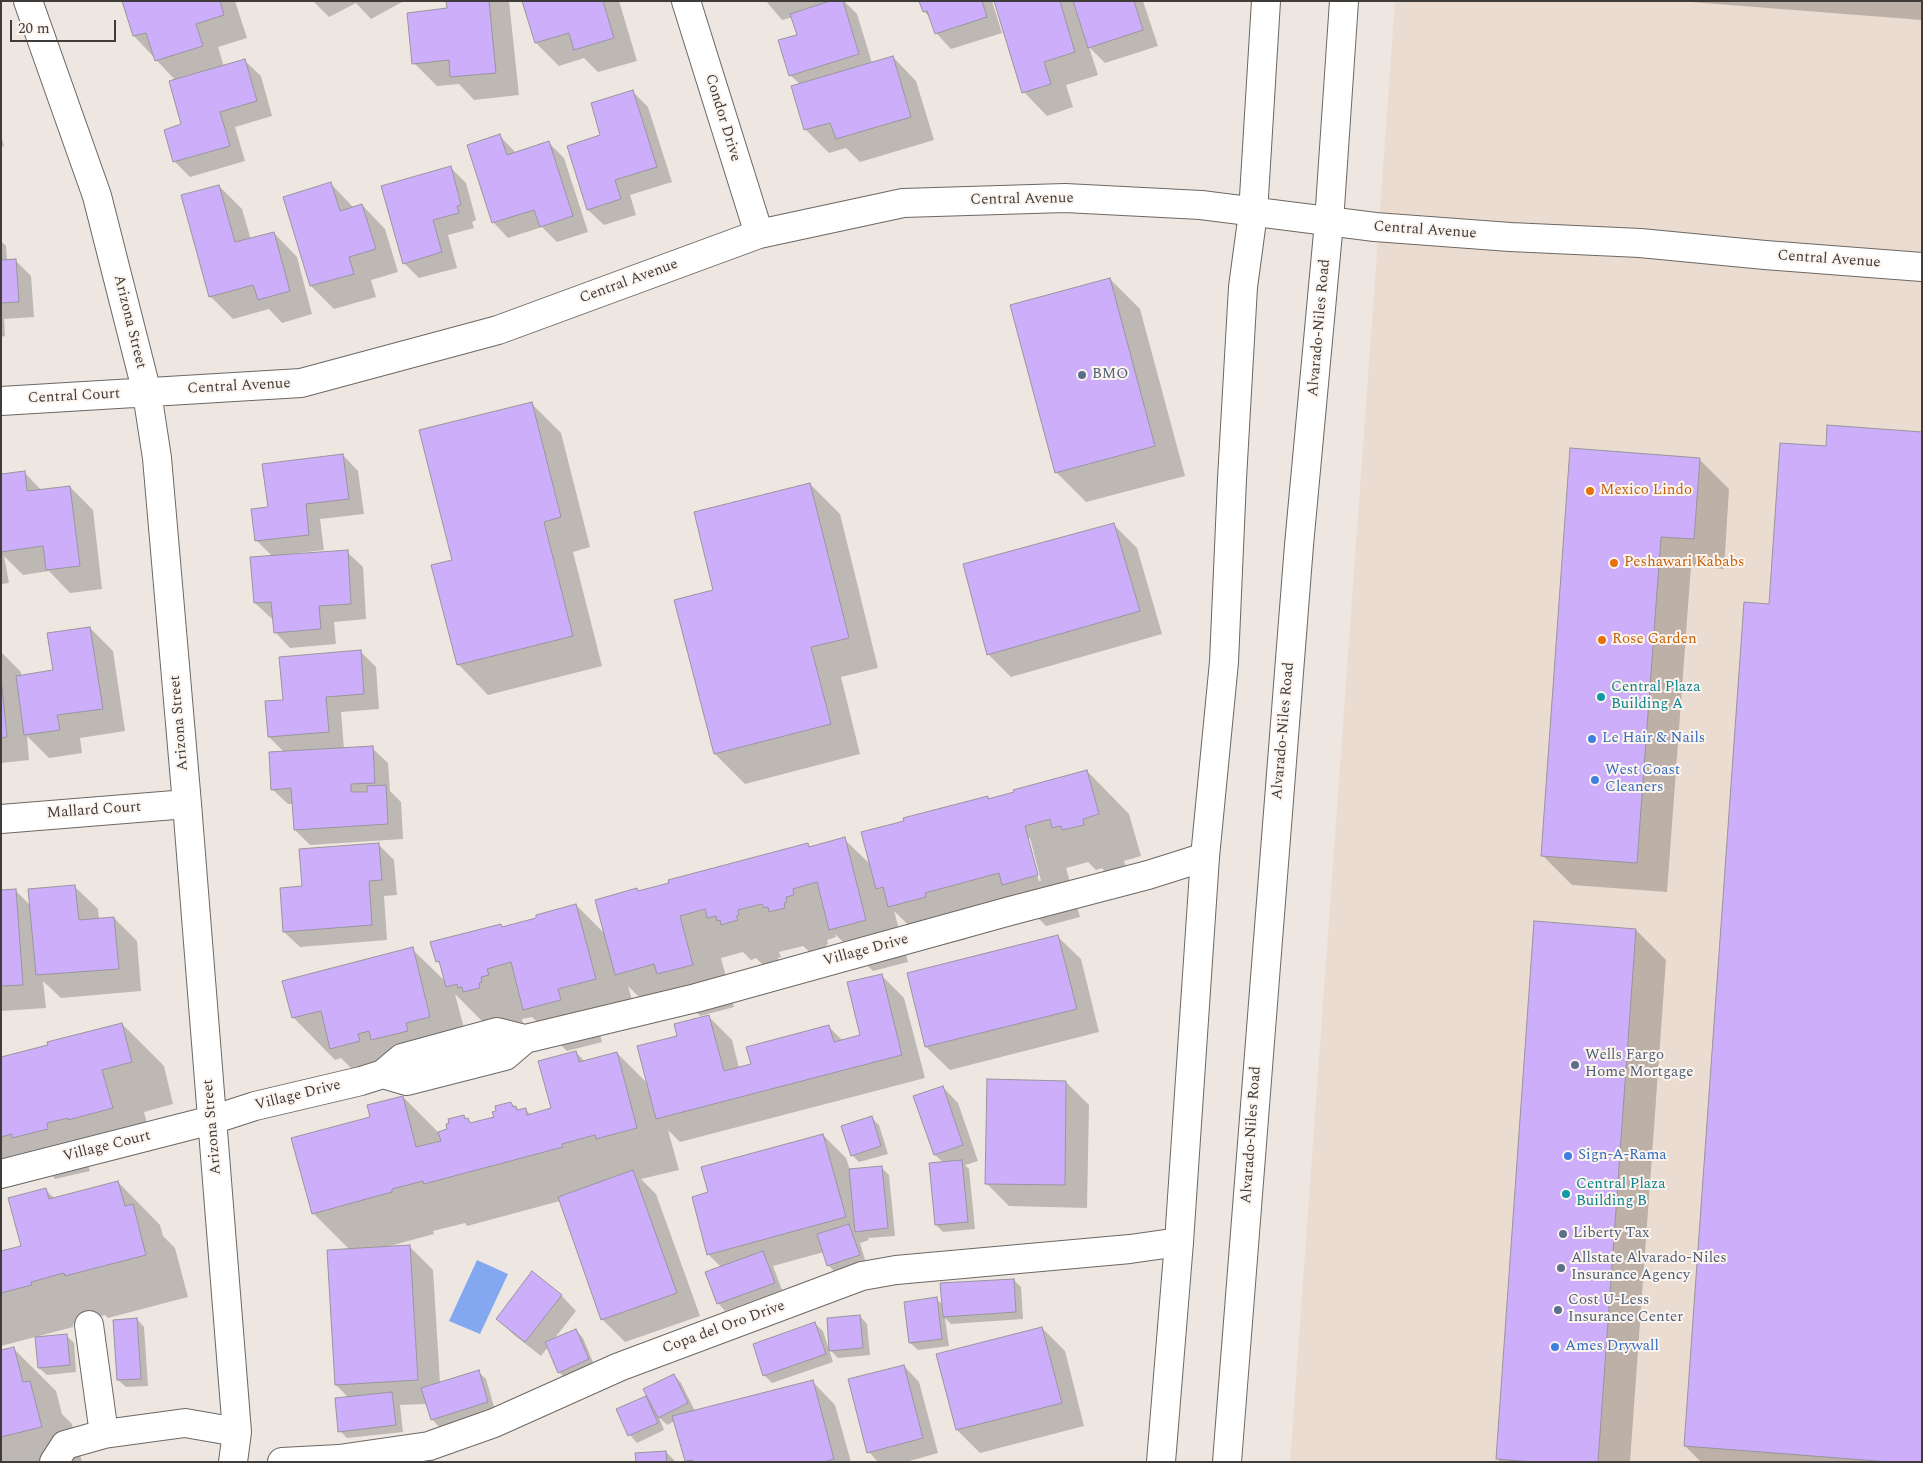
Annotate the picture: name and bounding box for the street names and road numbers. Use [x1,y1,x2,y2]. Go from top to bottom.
street label: Condor Drive [700,72,744,164]
street label: Central Avenue [970,190,1074,210]
street label: Central Avenue [1373,218,1477,244]
street label: Central Avenue [1777,247,1881,273]
street label: Central Avenue [577,256,681,308]
street label: Alvarado-Niles Road [1305,258,1335,398]
street label: Arizona Street [109,273,149,371]
street label: Central Avenue [187,375,291,399]
street label: Central Court [27,386,121,408]
street label: Alvarado-Niles Road [1269,661,1299,801]
street label: Arizona Street [167,674,193,772]
street label: Mallard Court [46,799,142,823]
street label: Village Drive [821,931,911,971]
street label: Alvarado-Niles Road [1238,1065,1266,1205]
street label: Village Drive [253,1077,343,1115]
street label: Arizona Street [200,1078,226,1176]
street label: Village Court [61,1127,153,1167]
street label: Copa del Oro Drive [660,1297,788,1359]

